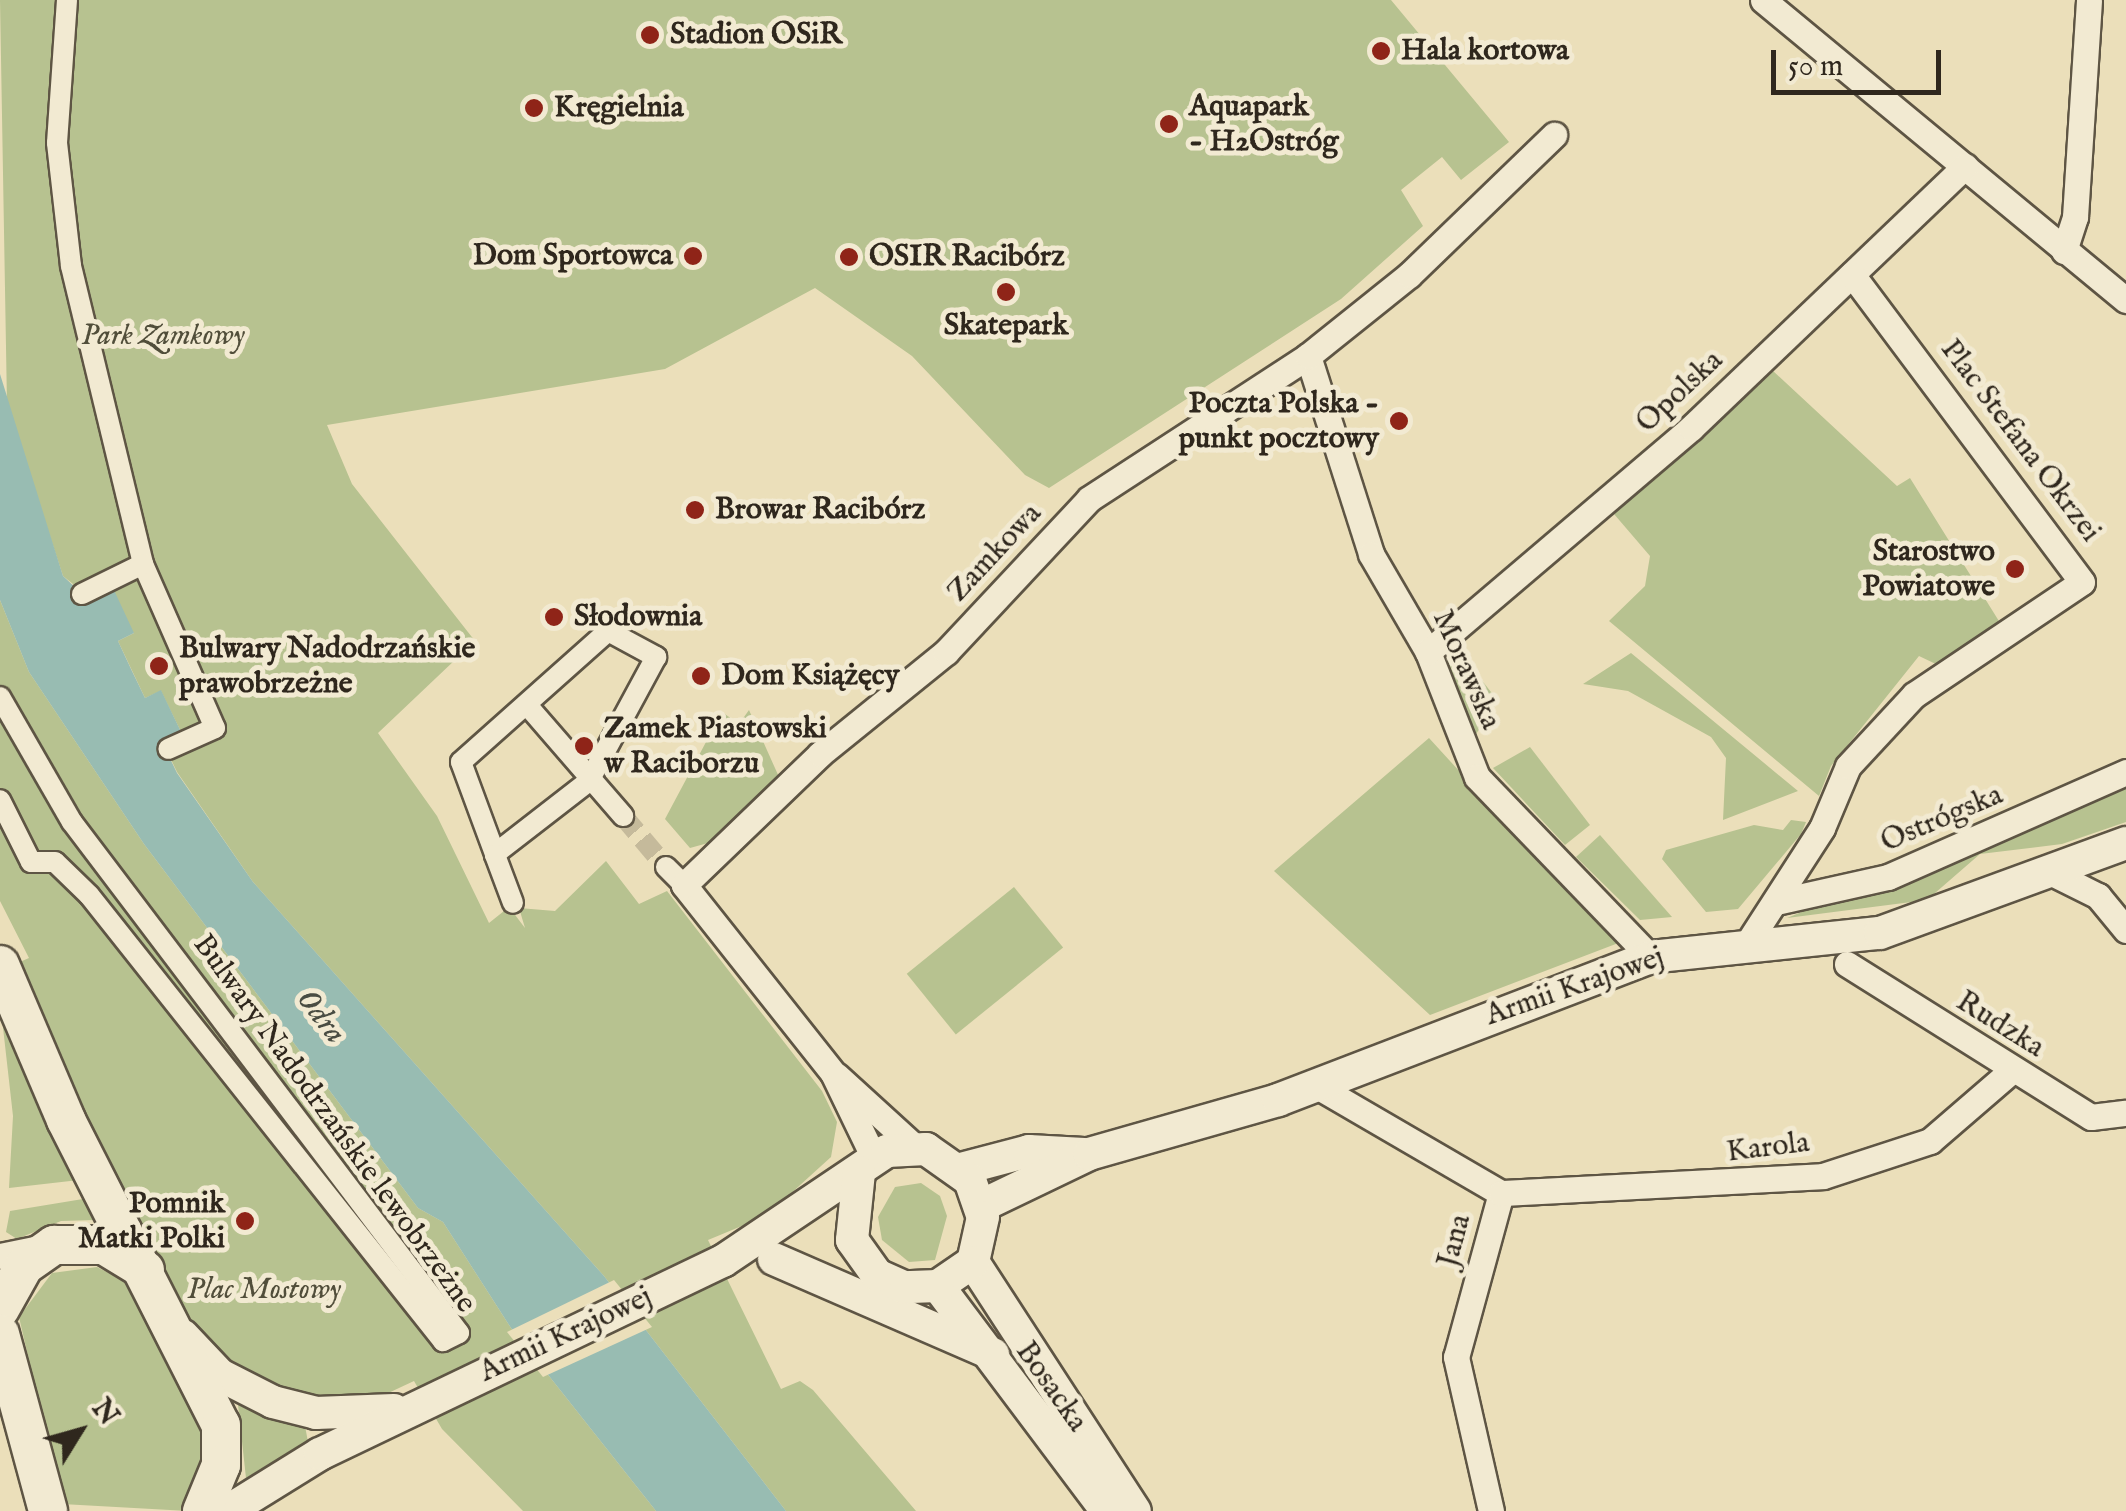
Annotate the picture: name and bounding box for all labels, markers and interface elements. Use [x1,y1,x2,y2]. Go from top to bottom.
place label: Stadion OSiR [670,17,842,53]
marker: Stadion OSiR [639,24,661,46]
scale bar [1776,30,1946,92]
place label: Hala kortowa [1401,33,1569,69]
marker: Hala kortowa [1370,40,1392,62]
text: 50 m [1788,48,1843,86]
place label: Aquapark - H2Ostróg [1189,89,1338,160]
place label: Kręgielnia [554,90,684,126]
marker: Kręgielnia [523,97,545,119]
marker: Aquapark - H2Ostróg [1158,113,1180,135]
place label: Dom Sportowca [473,238,673,274]
place label: OSIR Racibórz [869,239,1065,275]
marker: Dom Sportowca [682,245,704,267]
marker: OSIR Racibórz [838,246,860,268]
marker: Skatepark [995,281,1017,303]
place label: Skatepark [944,308,1068,344]
park label: Park Zamkowy [81,318,245,354]
street label: Plac Stefana Okrzei [1932,333,2108,549]
street label: Opolska [1629,343,1731,441]
place label: Poczta Polska - punkt pocztowy [1179,386,1379,456]
marker: Poczta Polska - punkt pocztowy [1388,410,1410,432]
place label: Browar Racibórz [715,492,925,528]
street label: Zamkowa [940,496,1050,610]
marker: Browar Racibórz [684,499,706,521]
place label: Starostwo Powiatowe [1862,534,1995,604]
marker: Starostwo Powiatowe [2004,558,2026,580]
place label: Słodownia [574,599,702,635]
street label: Morawska [1424,605,1508,735]
marker: Słodownia [543,606,565,628]
place label: Bulwary Nadodrzańskie prawobrzeżne [179,631,475,702]
marker: Bulwary Nadodrzańskie prawobrzeżne [148,655,170,677]
place label: Dom Książęcy [721,658,900,694]
marker: Dom Książęcy [690,665,712,687]
place label: Zamek Piastowski w Raciborzu [604,711,827,782]
marker: Zamek Piastowski w Raciborzu [573,735,595,757]
street label: Ostrógska [1876,777,2008,861]
street label: Bulwary Nadodrzańskie lewobrzeżne [185,928,483,1320]
street label: Armii Krajowej [1481,940,1669,1034]
water label: Odra [287,982,353,1052]
street label: Rudzka [1949,984,2051,1066]
street label: Karola [1725,1125,1811,1171]
place label: Pomnik Matki Polki [78,1186,225,1256]
marker: Pomnik Matki Polki [234,1210,256,1232]
street label: Jana [1431,1211,1479,1271]
park label: Plac Mostowy [187,1272,341,1308]
street label: Armii Krajowej [474,1279,658,1391]
street label: Bosacka [1007,1335,1095,1439]
north arrow [30,1381,130,1481]
text: N [83,1392,126,1433]

